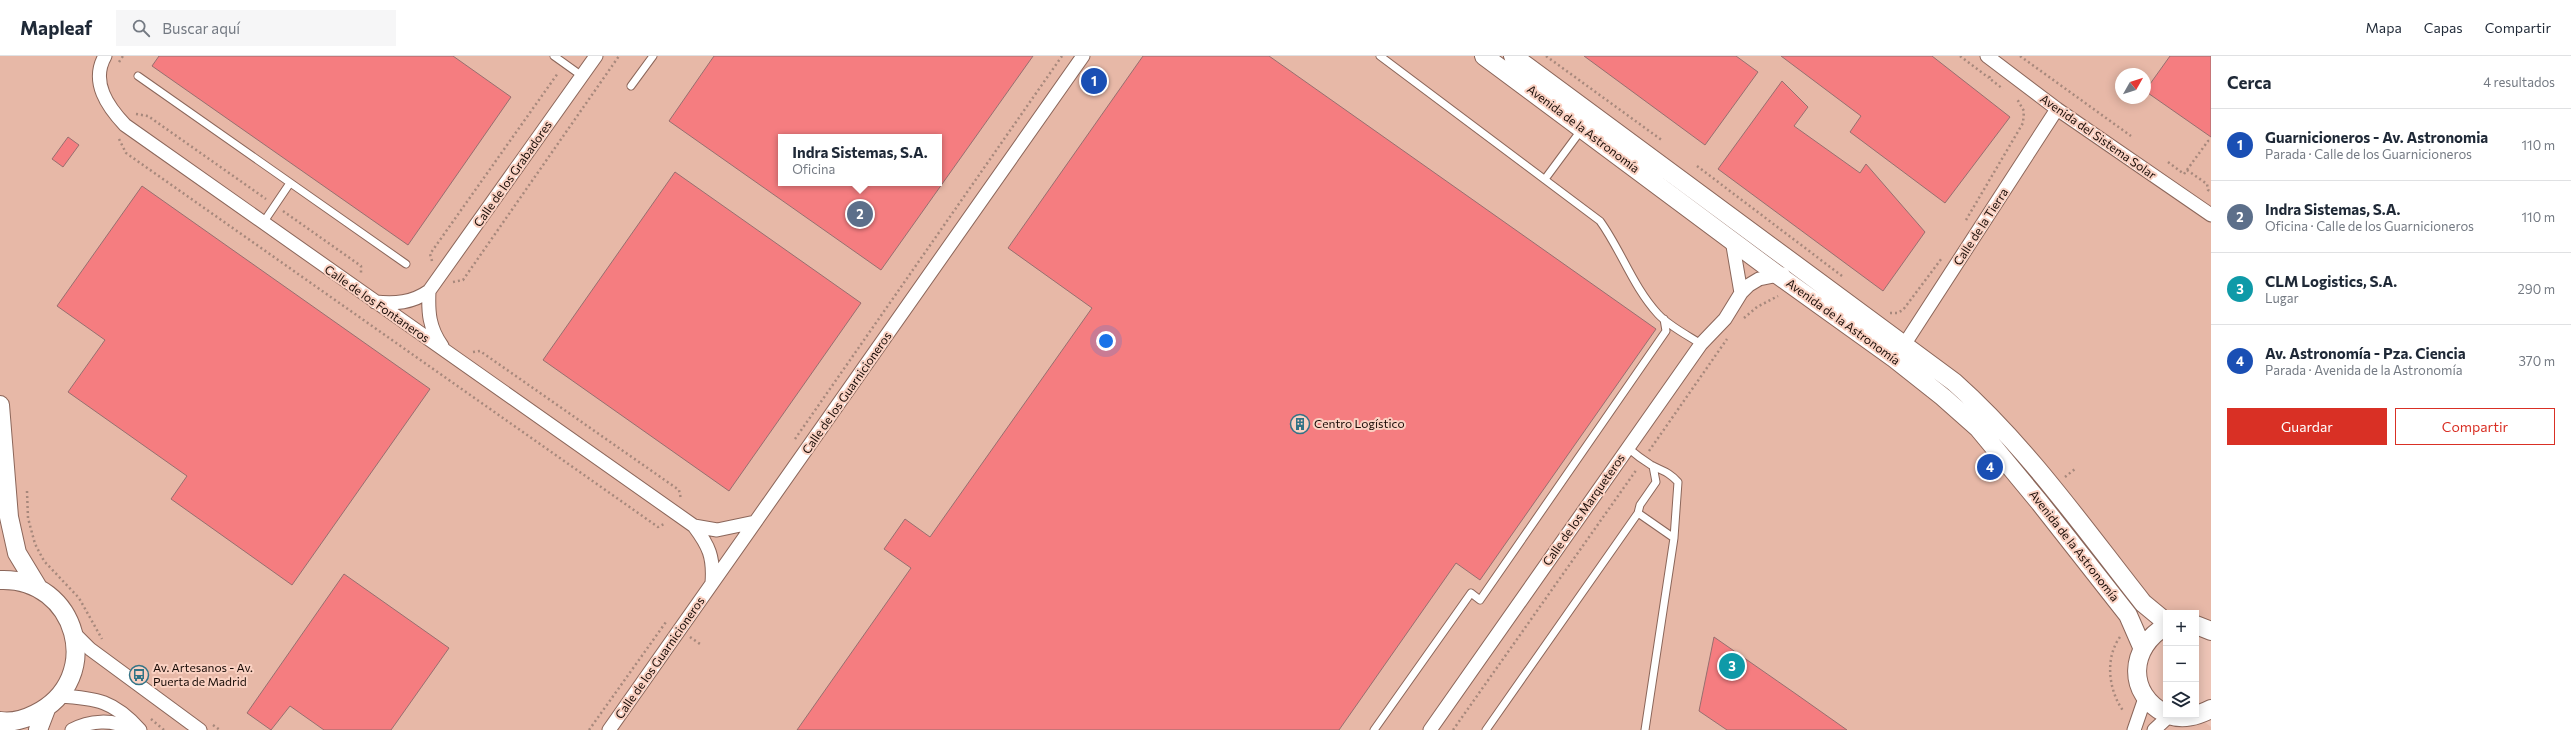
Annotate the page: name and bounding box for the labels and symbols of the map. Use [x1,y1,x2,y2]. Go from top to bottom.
pin: 1 [1081,66,1107,96]
north arrow [2115,68,2151,104]
street label: Avenida de la Astronomía [1525,81,1643,175]
street label: Avenida del Sistema Solar [2038,91,2159,182]
street label: Calle de los Grabadores [470,118,554,229]
street label: Calle de la Tierra [1950,185,2010,268]
pin: 2 [847,199,873,229]
street label: Calle de los Fontaneros [322,262,433,345]
street label: Avenida de la Astronomía [1784,275,1903,367]
street label: Calle de los Guarnicioneros [799,329,894,456]
your location [1096,331,1116,351]
building icon: Centro Logístico [1289,413,1311,435]
place label: Centro Logístico [1314,416,1405,430]
street label: Calle de los Marqueteros [1539,451,1627,568]
pin: 4 [1977,452,2003,482]
street label: Avenida de la Astronomía [2027,487,2122,604]
street label: Calle de los Guarnicioneros [612,594,707,721]
pin: 3 [1719,651,1745,681]
place label: Av. Artesanos - Av. Puerta de Madrid [153,660,253,688]
bus stop icon: Av. Artesanos - Av. Puerta de Madrid [128,664,150,686]

